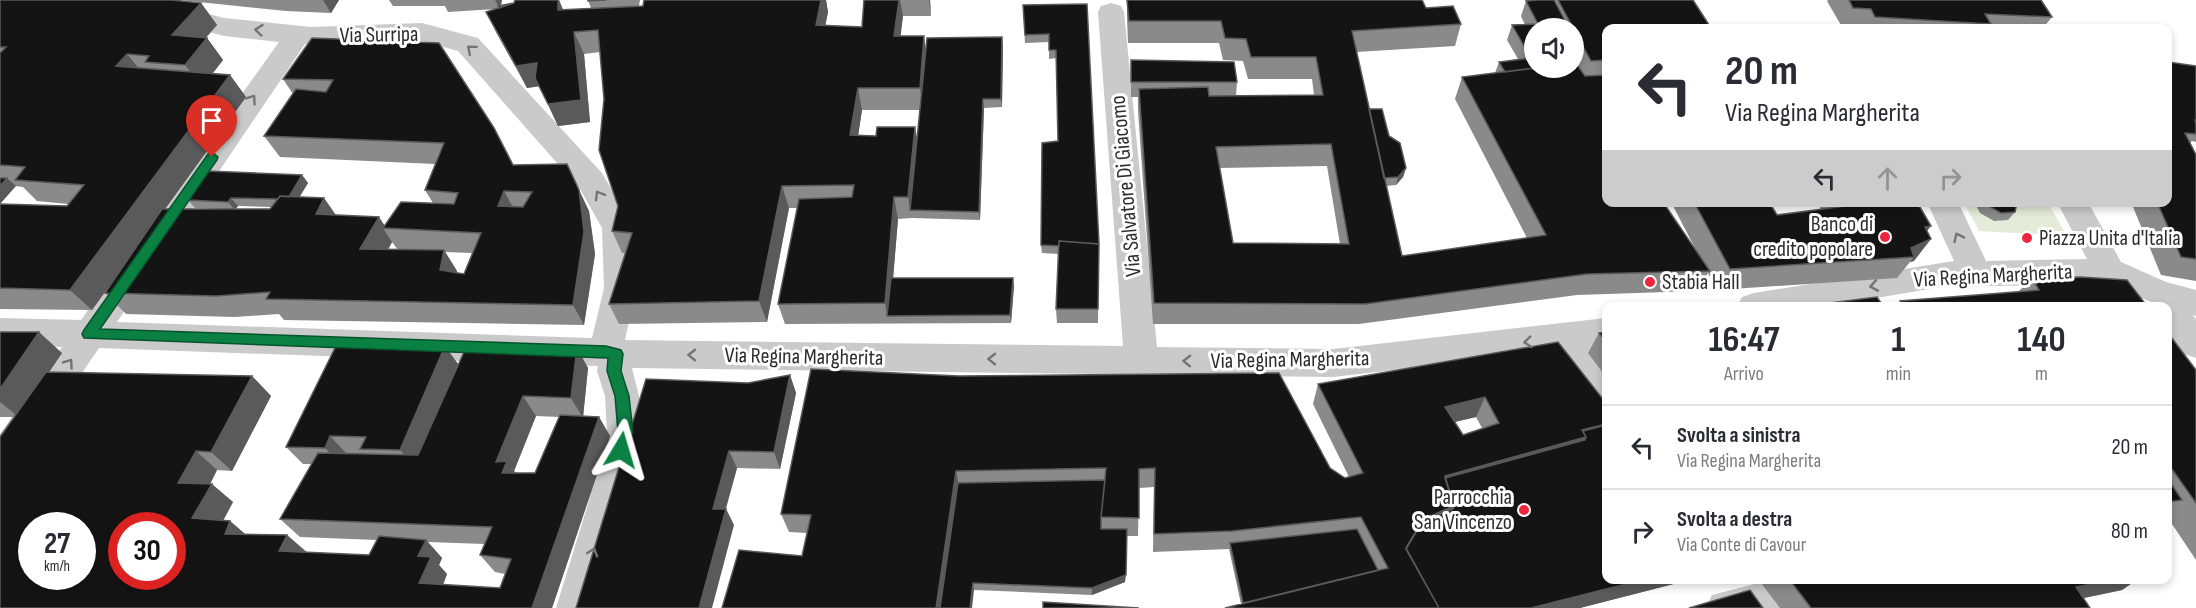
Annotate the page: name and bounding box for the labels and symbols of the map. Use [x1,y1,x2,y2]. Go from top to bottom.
street label: Via Surripa [339,21,419,49]
one-way arrow [255,24,264,37]
one-way arrow [467,46,478,57]
street label: Via Salvatore Di Giacomo [1105,94,1147,278]
pin [186,95,237,157]
one-way arrow [245,95,256,106]
one-way arrow [594,191,606,201]
place label: Banco di credito popolare [1753,211,1873,263]
place label: Piazza Unita d'Italia [2039,225,2181,252]
marker: Banco di credito popolare [1878,230,1892,244]
marker: Piazza Unita d'Italia [2020,231,2034,245]
one-way arrow [1954,233,1966,244]
street label: Via Regina Margherita [1913,258,2073,294]
place label: Stabia Hall [1662,269,1740,296]
marker: Stabia Hall [1643,275,1657,289]
one-way arrow [1869,279,1879,291]
one-way arrow [1523,335,1532,348]
street label: Via Regina Margherita [724,342,884,372]
street label: Via Regina Margherita [1210,345,1370,375]
one-way arrow [688,349,697,361]
one-way arrow [987,353,996,365]
one-way arrow [1182,355,1191,368]
one-way arrow [62,359,73,370]
position arrow [589,418,653,482]
place label: Parrocchia San Vincenzo [1414,484,1512,536]
marker: Parrocchia San Vincenzo [1517,503,1531,517]
speed limit sign: 30 [108,512,186,590]
one-way arrow [586,547,598,558]

